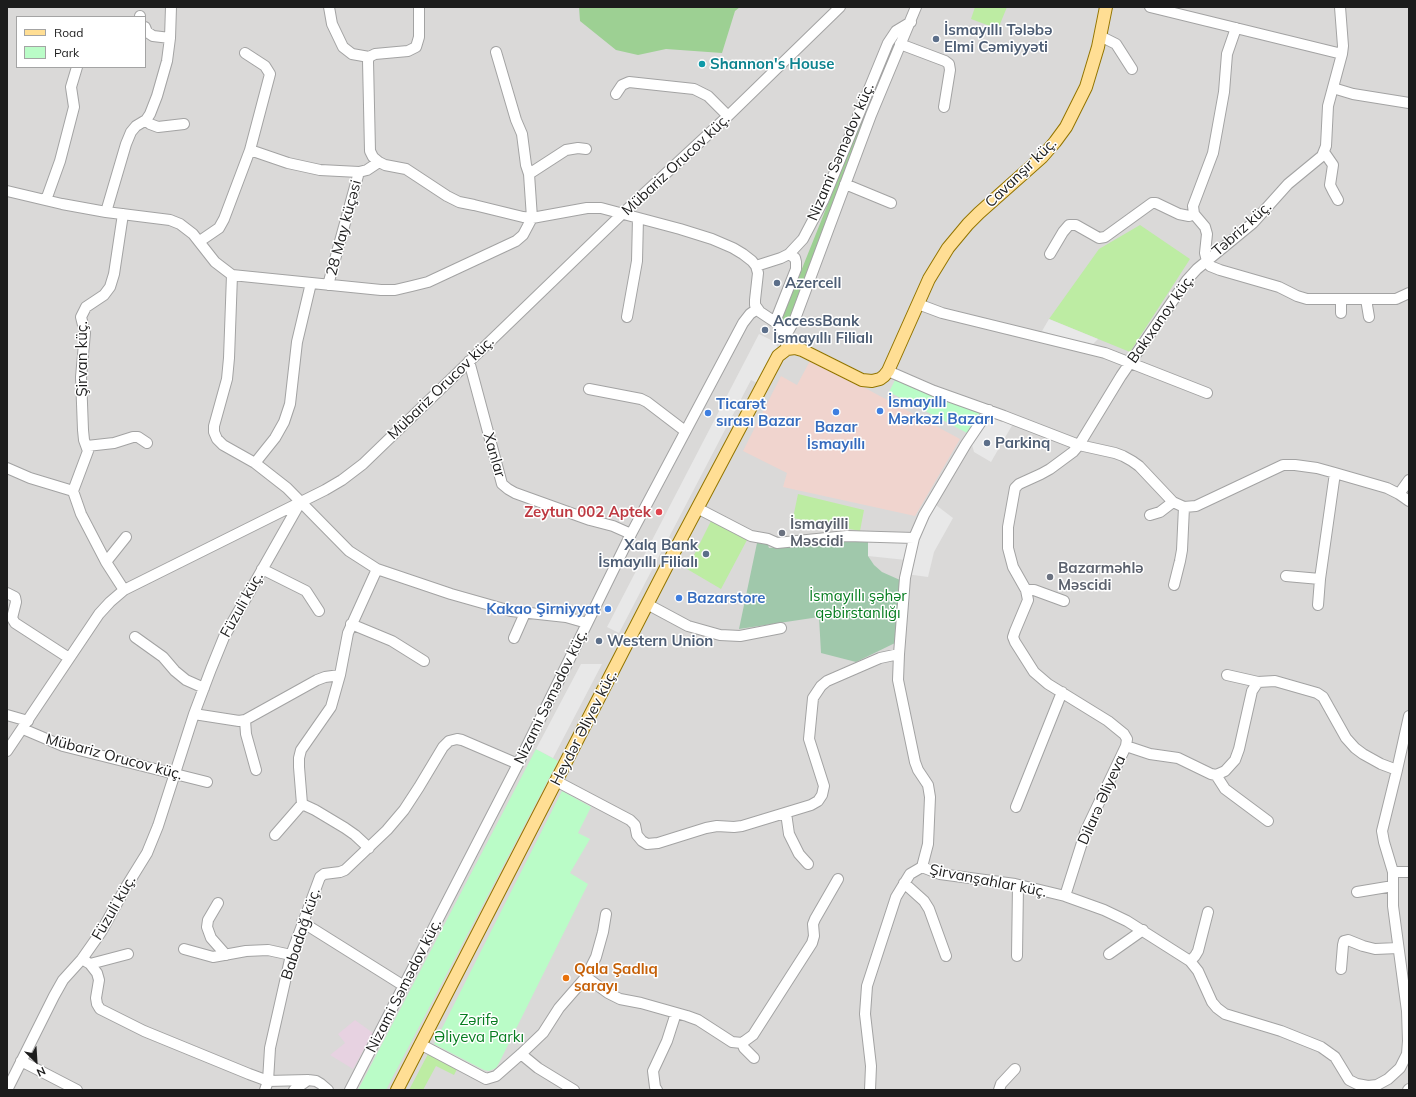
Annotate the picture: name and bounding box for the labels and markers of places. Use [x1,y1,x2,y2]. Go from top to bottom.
place label: İsmayıllı Tələbə Elmi Cəmiyyəti [944,21,1052,56]
marker: İsmayıllı Tələbə Elmi Cəmiyyəti [931,34,941,44]
place label: Shannon's House [710,55,834,73]
marker: Shannon's House [697,59,707,69]
place label: Azercell [785,274,841,292]
marker: Azercell [772,278,782,288]
place label: AccessBank İsmayıllı Filialı [773,312,873,347]
marker: AccessBank İsmayıllı Filialı [760,325,770,335]
place label: İsmayıllı Mərkəzi Bazarı [888,393,994,428]
place label: Ticarət sırası Bazar [716,395,801,430]
marker: İsmayıllı Mərkəzi Bazarı [875,406,885,416]
marker: Bazar İsmayıllı [831,407,841,417]
marker: Ticarət sırası Bazar [703,408,713,418]
place label: Bazar İsmayıllı [807,418,865,453]
place label: Parkinq [995,434,1050,452]
marker: Parkinq [982,438,992,448]
place label: Zeytun 002 Aptek [524,503,651,521]
marker: Zeytun 002 Aptek [654,507,664,517]
place label: İsmayilli Məscidi [790,515,848,550]
marker: İsmayilli Məscidi [777,528,787,538]
place label: Xalq Bank İsmayıllı Filialı [598,536,698,571]
marker: Xalq Bank İsmayıllı Filialı [701,549,711,559]
place label: Bazarməhlə Məscidi [1058,559,1144,594]
marker: Bazarməhlə Məscidi [1045,572,1055,582]
place label: Bazarstore [687,589,766,607]
marker: Bazarstore [674,593,684,603]
place label: Kakao Şirniyyat [486,600,600,618]
marker: Kakao Şirniyyat [603,604,613,614]
place label: Western Union [607,632,713,650]
marker: Western Union [594,636,604,646]
place label: Qala Şadlıq sarayı [574,960,658,995]
marker: Qala Şadlıq sarayı [561,973,571,983]

